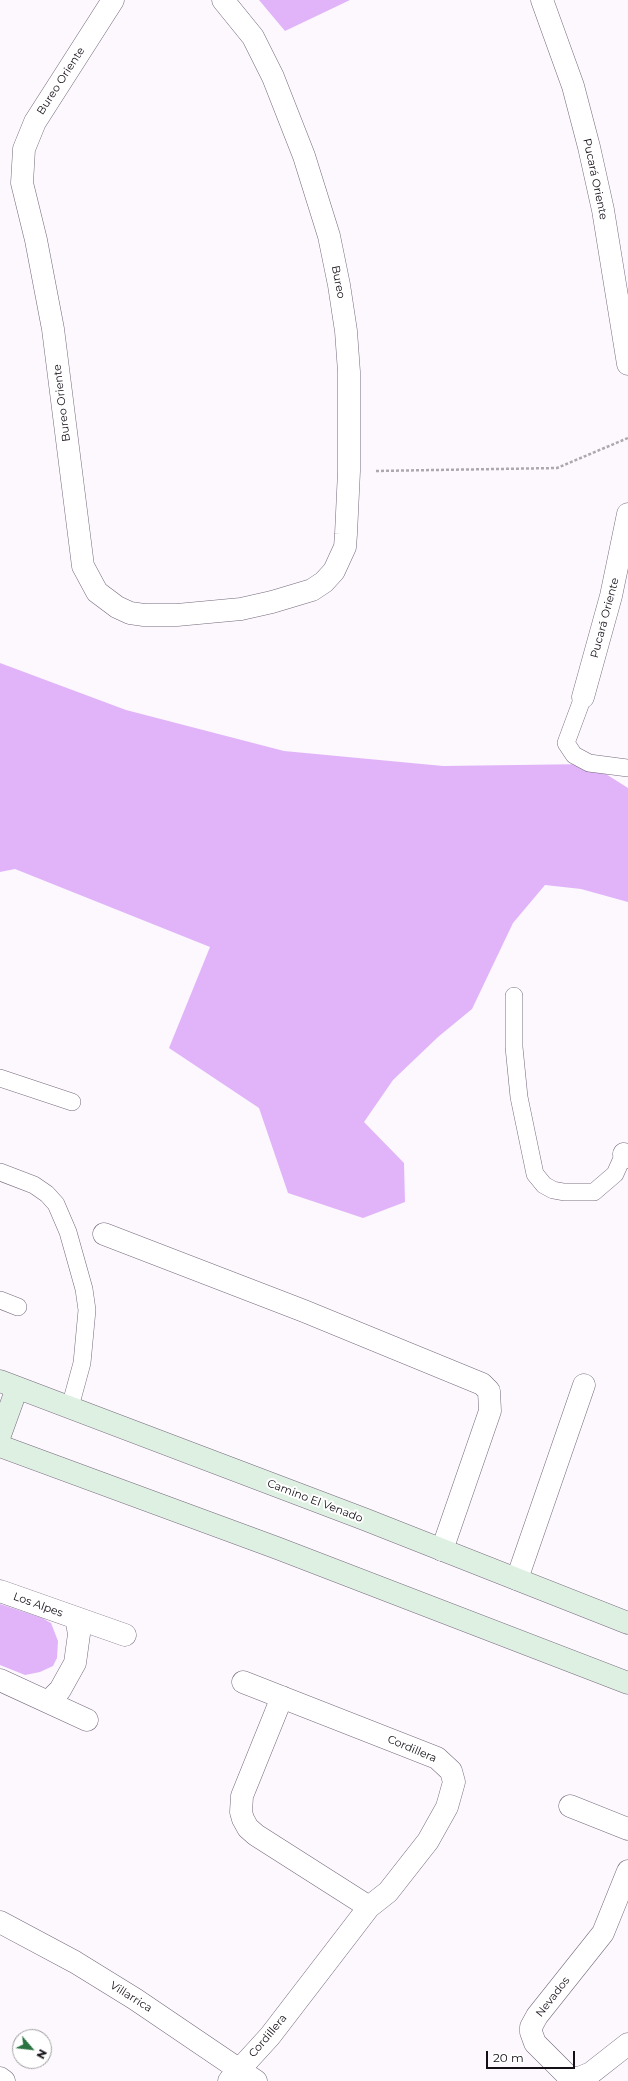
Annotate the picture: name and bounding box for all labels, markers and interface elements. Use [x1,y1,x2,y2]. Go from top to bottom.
street label: Bureo Oriente [34,45,88,117]
street label: Pucará Oriente [580,137,610,221]
street label: Bureo [328,264,348,300]
street label: Bureo Oriente [51,364,73,442]
street label: Pucará Oriente [588,576,622,660]
street label: Camino El Venado [265,1477,365,1525]
street label: Los Alpes [11,1590,65,1620]
street label: Cordillera [385,1733,439,1765]
street label: Nevados [533,1974,573,2020]
street label: Villarrica [108,1979,154,2015]
street label: Cordillera [246,2012,290,2060]
north arrow [12,2029,52,2069]
scale bar [488,2043,577,2069]
text: N [33,2047,50,2061]
text: 20 m [493,2050,524,2065]

